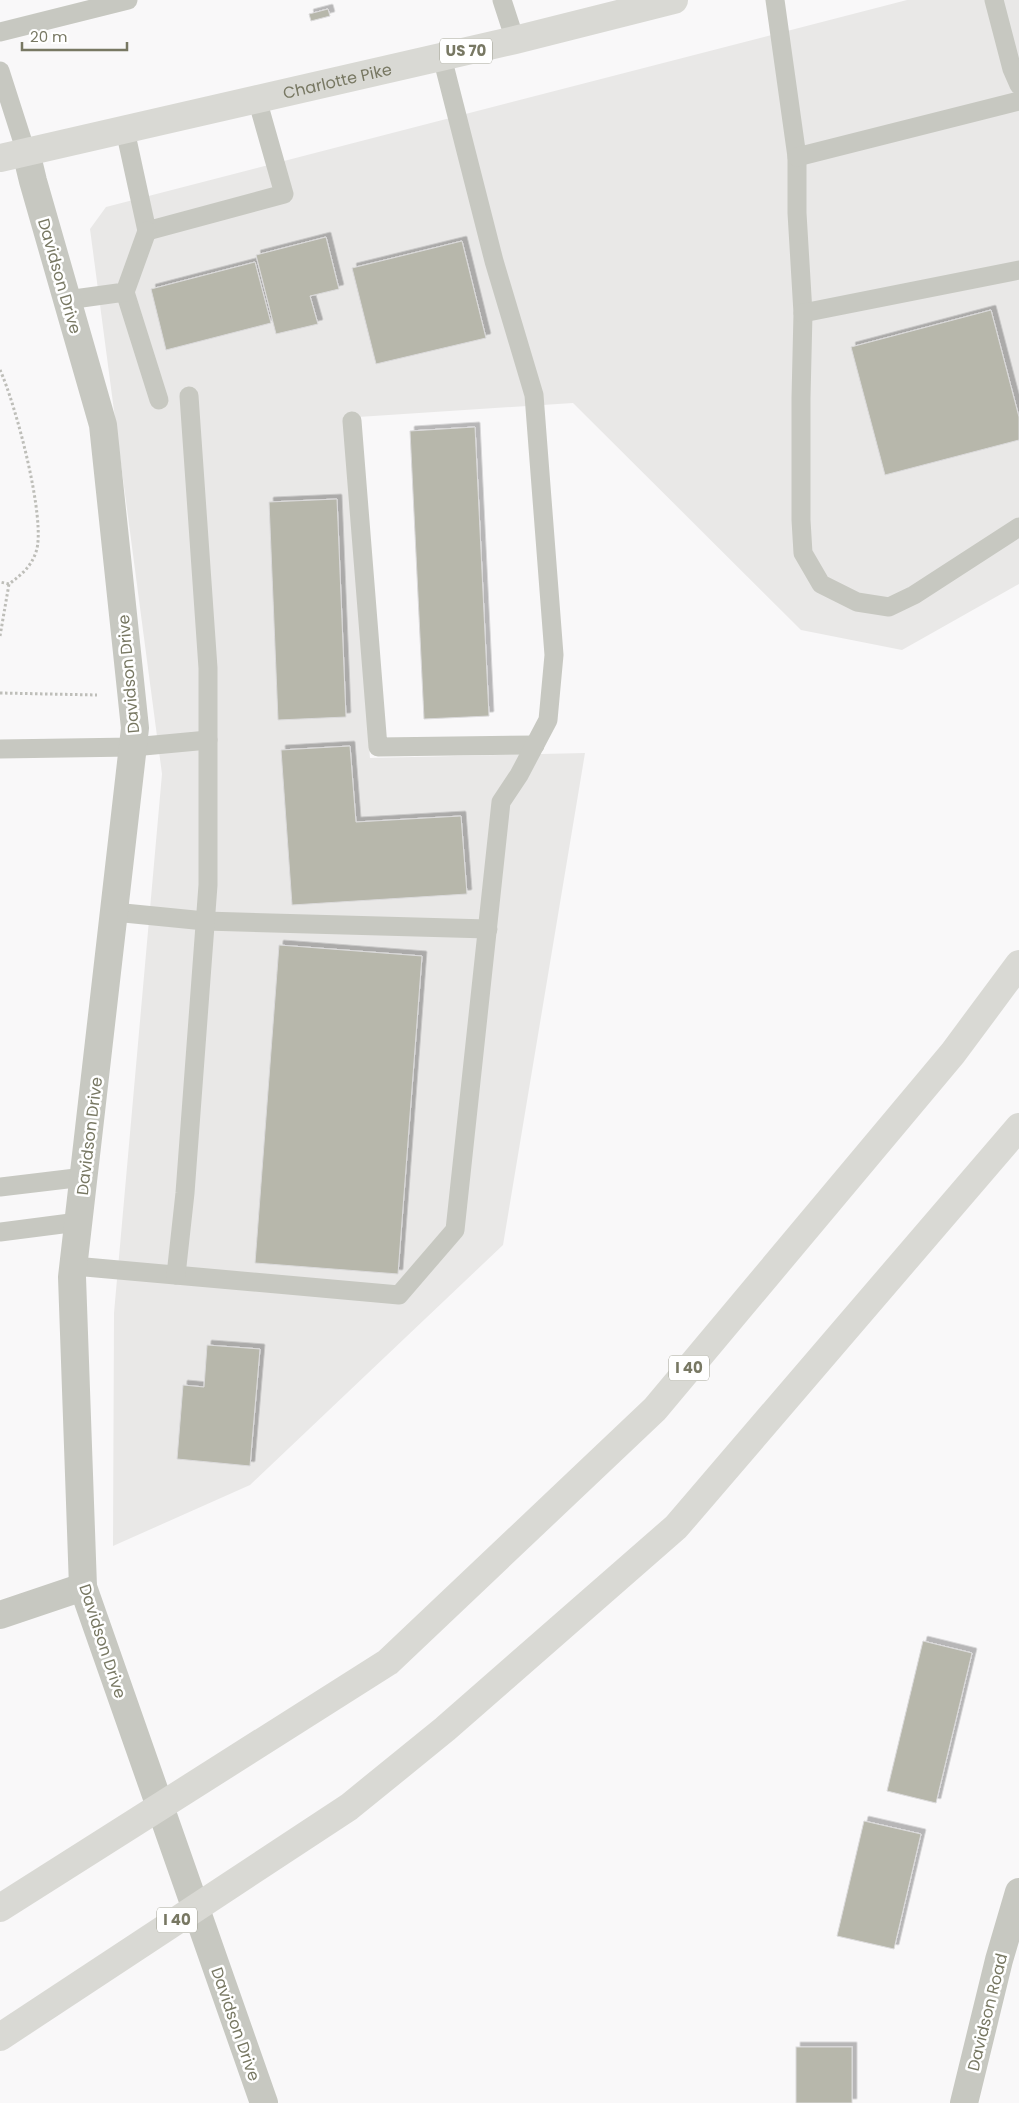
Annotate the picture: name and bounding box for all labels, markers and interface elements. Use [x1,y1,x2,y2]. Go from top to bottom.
scale bar [22,20,128,52]
text: 20 m [30,26,68,47]
road number: US 70 [440,38,492,64]
street label: Charlotte Pike [281,58,394,105]
street label: Davidson Drive [32,216,87,337]
street label: Davidson Drive [112,614,145,734]
street label: Davidson Drive [71,1075,108,1197]
road number: I 40 [669,1356,709,1380]
street label: Davidson Drive [73,1581,132,1701]
road number: I 40 [157,1908,197,1932]
street label: Davidson Road [962,1951,1013,2073]
street label: Davidson Drive [205,1964,266,2084]

